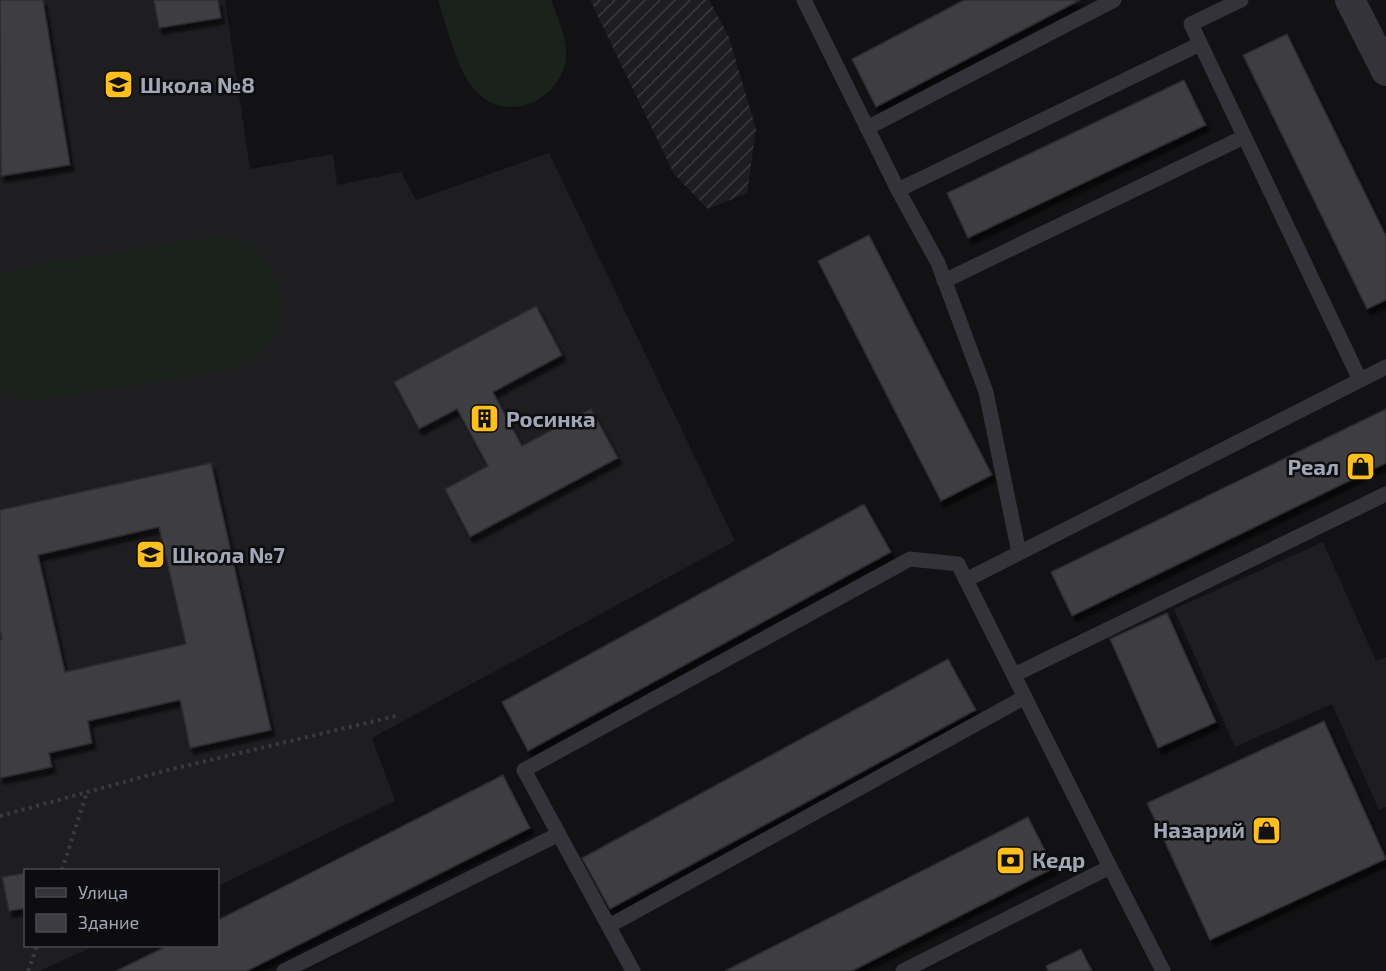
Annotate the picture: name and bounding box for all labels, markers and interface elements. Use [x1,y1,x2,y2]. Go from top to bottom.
school or university icon: Школа №8 [103,69,135,101]
place label: Школа №8 [140,71,255,97]
building icon: Росинка [469,403,501,435]
place label: Росинка [506,405,596,431]
shop icon: Реал [1344,451,1376,483]
place label: Реал [1287,453,1339,479]
school or university icon: Школа №7 [135,539,167,571]
place label: Школа №7 [172,541,285,567]
shop icon: Назарий [1250,814,1282,846]
place label: Назарий [1153,816,1245,842]
bank icon: Кедр [995,844,1027,876]
place label: Кедр [1032,846,1085,872]
legend [24,869,219,947]
text: Улица [78,881,128,903]
text: Здание [78,911,139,933]

